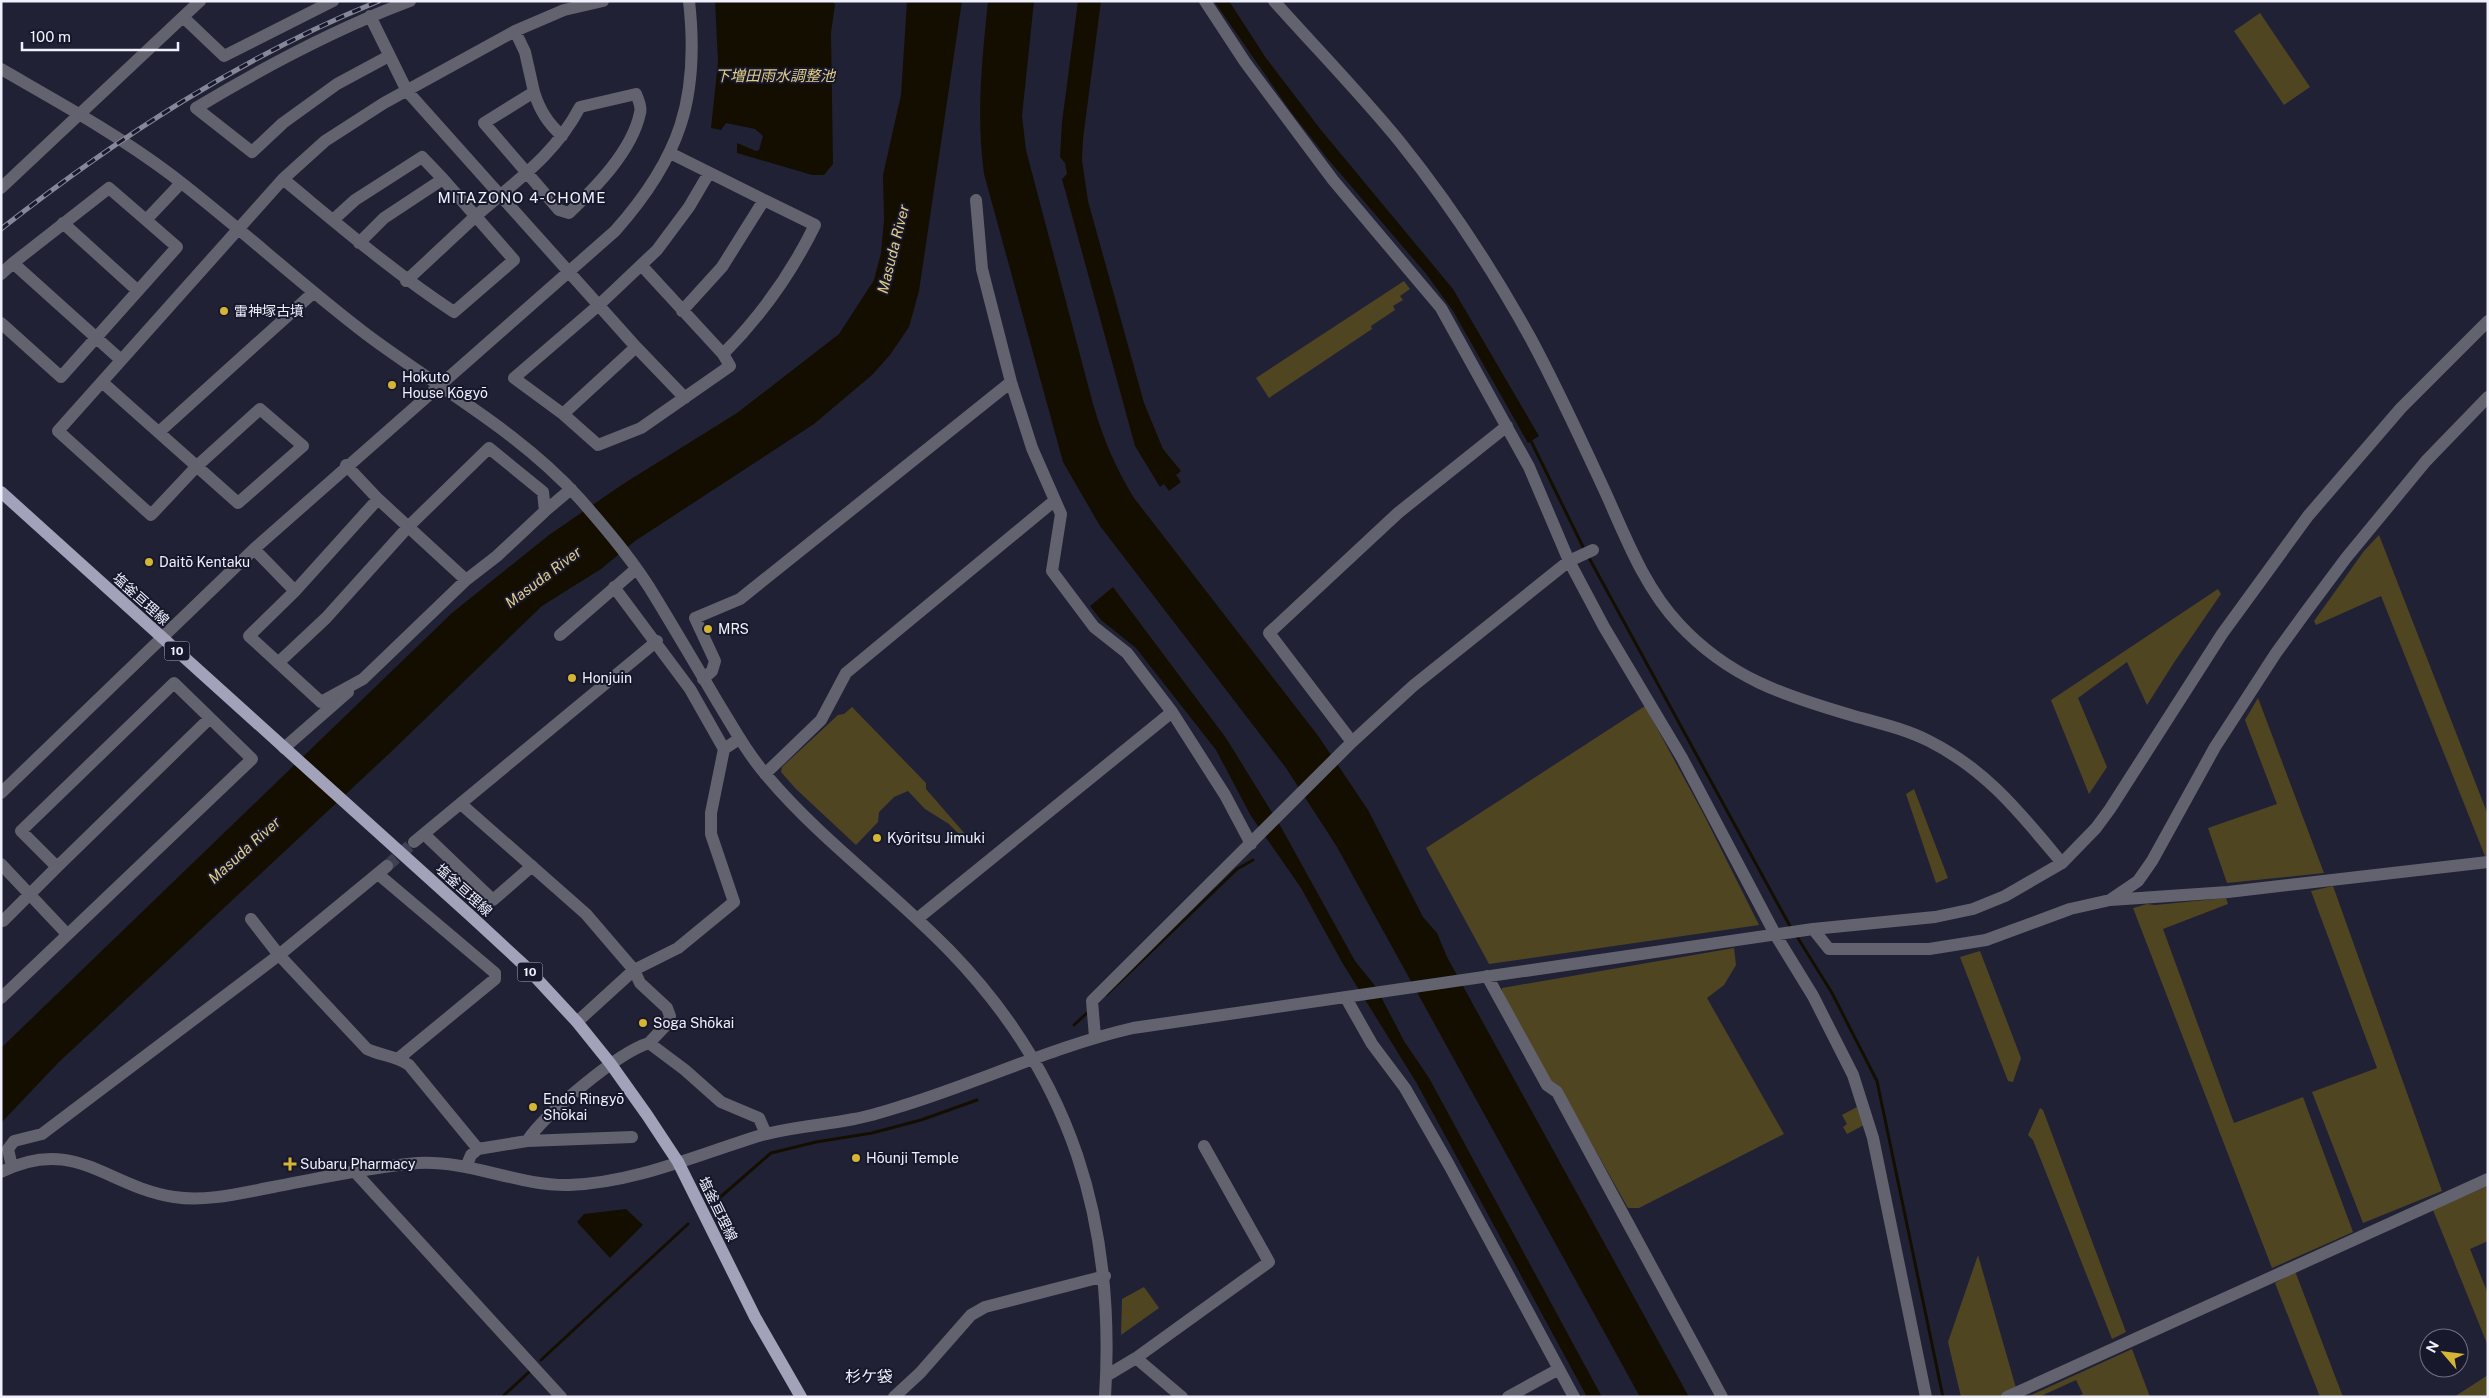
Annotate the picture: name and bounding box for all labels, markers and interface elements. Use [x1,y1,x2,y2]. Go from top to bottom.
scale bar [22,20,179,52]
text: 100 m [30,28,71,45]
water label: 下増田雨水調整池 [715,67,837,84]
district label: MITAZONO 4-CHOME [438,189,606,206]
water label: Masuda River [874,203,912,295]
place label: 雷神塚古墳 [234,303,304,319]
marker: 雷神塚古墳 [218,305,230,317]
place label: Hokuto House Kōgyō [402,369,488,401]
marker: Hokuto House Kōgyō [386,379,398,391]
water label: Masuda River [502,543,585,611]
place label: Daitō Kentaku [159,554,250,570]
marker: Daitō Kentaku [143,556,155,568]
street label: 塩釜亘理線 [110,570,172,628]
place label: MRS [718,621,749,637]
marker: MRS [702,623,714,635]
road number: 10 [164,641,190,660]
place label: Honjuin [582,670,632,686]
marker: Honjuin [566,672,578,684]
water label: Masuda River [205,813,284,887]
place label: Kyōritsu Jimuki [887,830,985,846]
marker: Kyōritsu Jimuki [871,832,883,844]
street label: 塩釜亘理線 [433,861,495,919]
road number: 10 [518,962,542,982]
place label: Soga Shōkai [653,1015,734,1031]
marker: Soga Shōkai [637,1017,649,1029]
place label: Endō Ringyō Shōkai [543,1091,624,1123]
marker: Endō Ringyō Shōkai [527,1101,539,1113]
place label: Hōunji Temple [866,1150,959,1166]
marker: Hōunji Temple [850,1152,862,1164]
place label: Subaru Pharmacy [300,1156,416,1172]
marker: Subaru Pharmacy [284,1158,296,1170]
street label: 塩釜亘理線 [695,1174,741,1244]
north arrow [2419,1328,2469,1378]
text: N [2423,1338,2442,1355]
district label: 杉ケ袋 [845,1367,893,1386]

